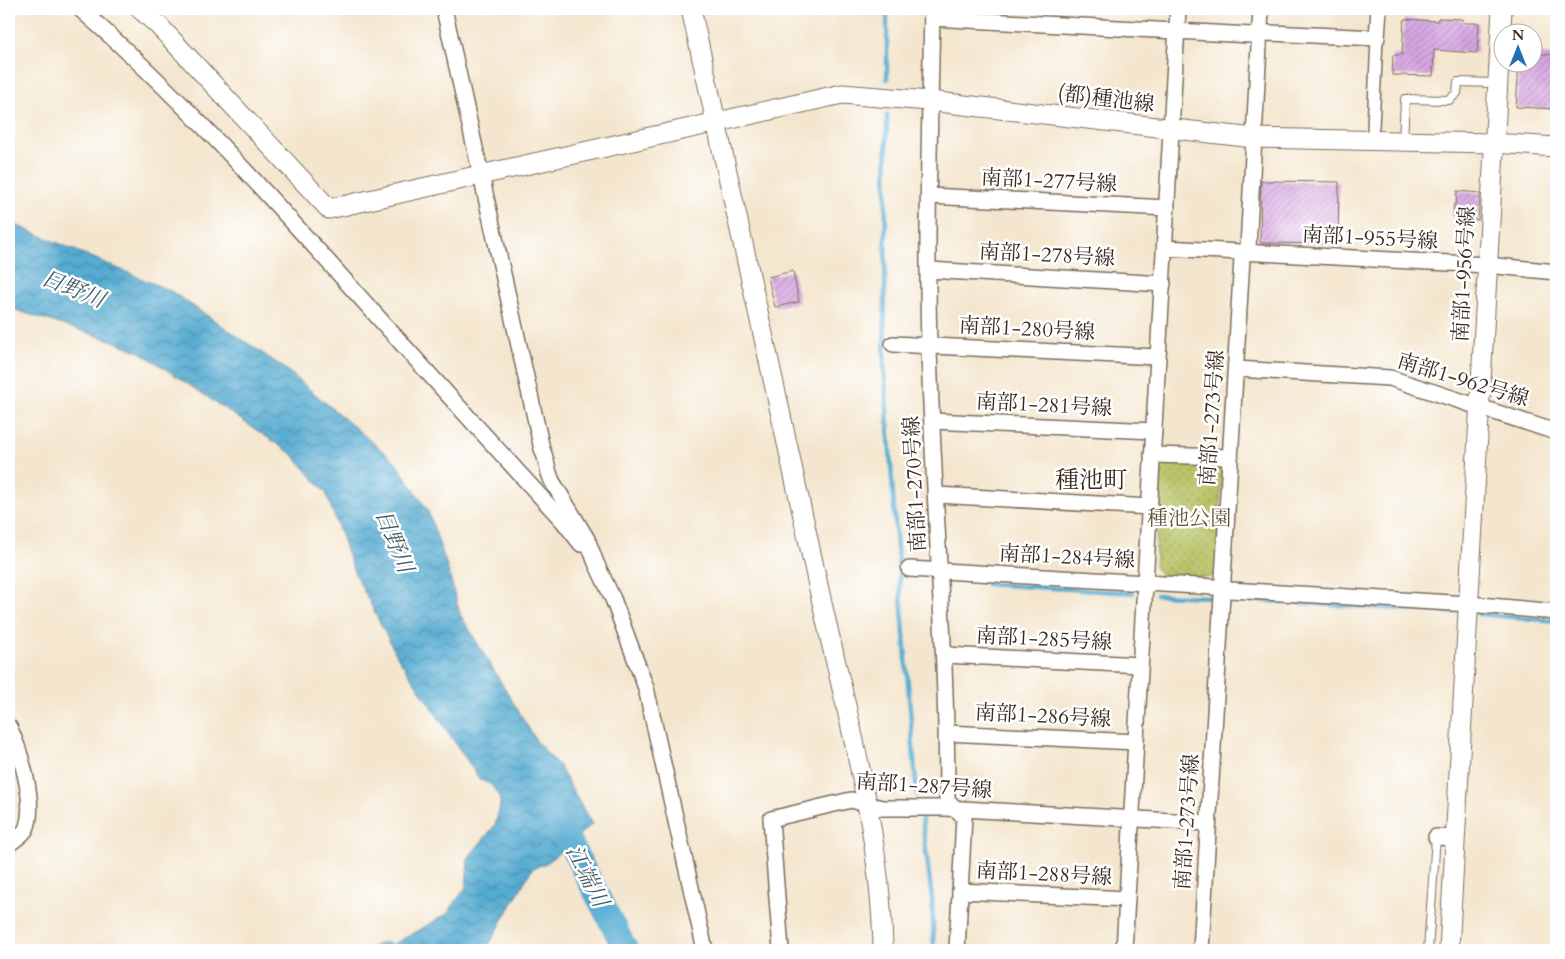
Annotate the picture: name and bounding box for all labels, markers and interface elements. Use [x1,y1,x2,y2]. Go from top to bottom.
north arrow [1492,22,1542,72]
text: N [1512,26,1524,45]
street label: (都)種池線 [1056,79,1156,119]
street label: 南部1-277号線 [980,163,1118,199]
street label: 南部1-956号線 [1446,205,1482,343]
street label: 南部1-955号線 [1301,220,1439,256]
street label: 南部1-278号線 [978,237,1116,273]
water label: 日野川 [37,263,111,316]
street label: 南部1-280号線 [958,311,1096,347]
street label: 南部1-962号線 [1394,346,1532,414]
street label: 南部1-273号線 [1193,349,1231,487]
street label: 南部1-281号線 [975,387,1113,423]
street label: 南部1-270号線 [897,415,933,553]
district label: 種池町 [1055,464,1127,497]
park label: 種池公園 [1147,504,1231,533]
water label: 日野川 [368,505,421,579]
street label: 南部1-284号線 [998,539,1136,575]
street label: 南部1-285号線 [975,621,1113,657]
street label: 南部1-286号線 [974,698,1112,734]
street label: 南部1-273号線 [1168,753,1206,891]
street label: 南部1-287号線 [855,767,993,805]
water label: 江端川 [559,840,616,914]
street label: 南部1-288号線 [975,856,1113,892]

